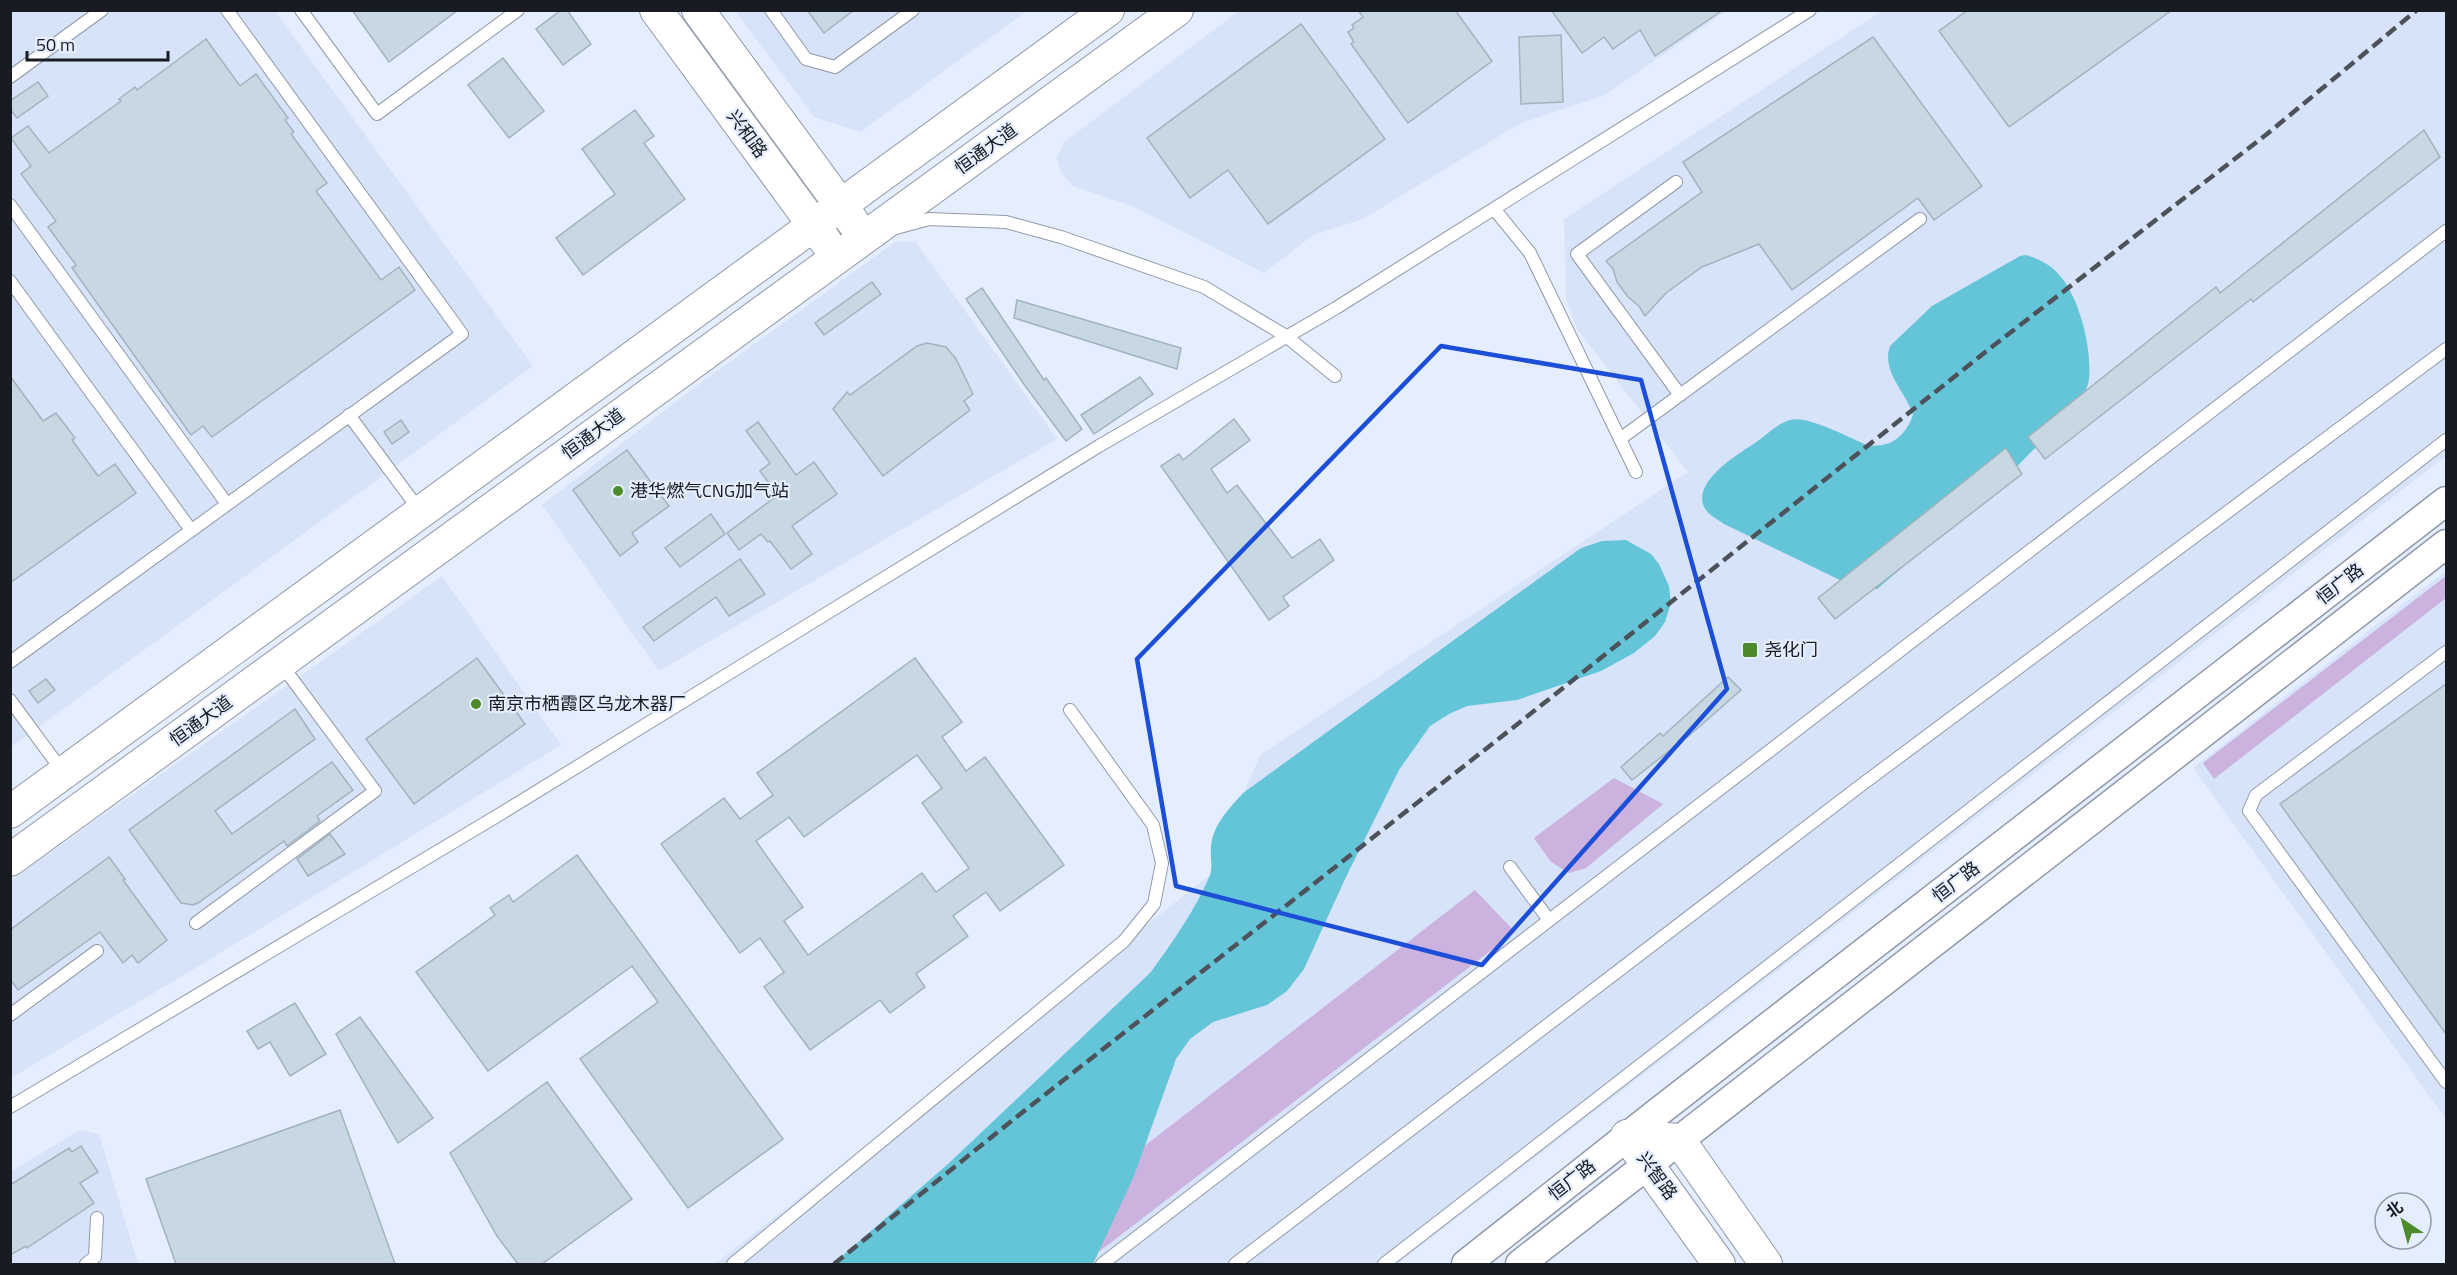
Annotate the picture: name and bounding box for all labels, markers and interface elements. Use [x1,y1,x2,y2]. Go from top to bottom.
scale bar [27,24,168,62]
text: 50 m [36,31,75,58]
street label: 兴和路 [721,104,774,163]
street label: 恒通大道 [949,117,1023,181]
street label: 恒通大道 [556,402,630,466]
place label: 港华燃气CNG加气站 [630,477,789,504]
marker: 港华燃气CNG加气站 [611,484,625,498]
street label: 恒广路 [2310,556,2369,611]
place label: 尧化门 [1764,636,1818,663]
marker: 尧化门 [1741,641,1759,659]
street label: 恒通大道 [164,689,238,753]
place label: 南京市栖霞区乌龙木器厂 [488,690,686,717]
marker: 南京市栖霞区乌龙木器厂 [469,697,483,711]
street label: 恒广路 [1926,854,1985,909]
street label: 兴智路 [1631,1146,1684,1205]
street label: 恒广路 [1542,1152,1601,1207]
north arrow [2373,1191,2433,1251]
text: 北 [2381,1194,2408,1223]

